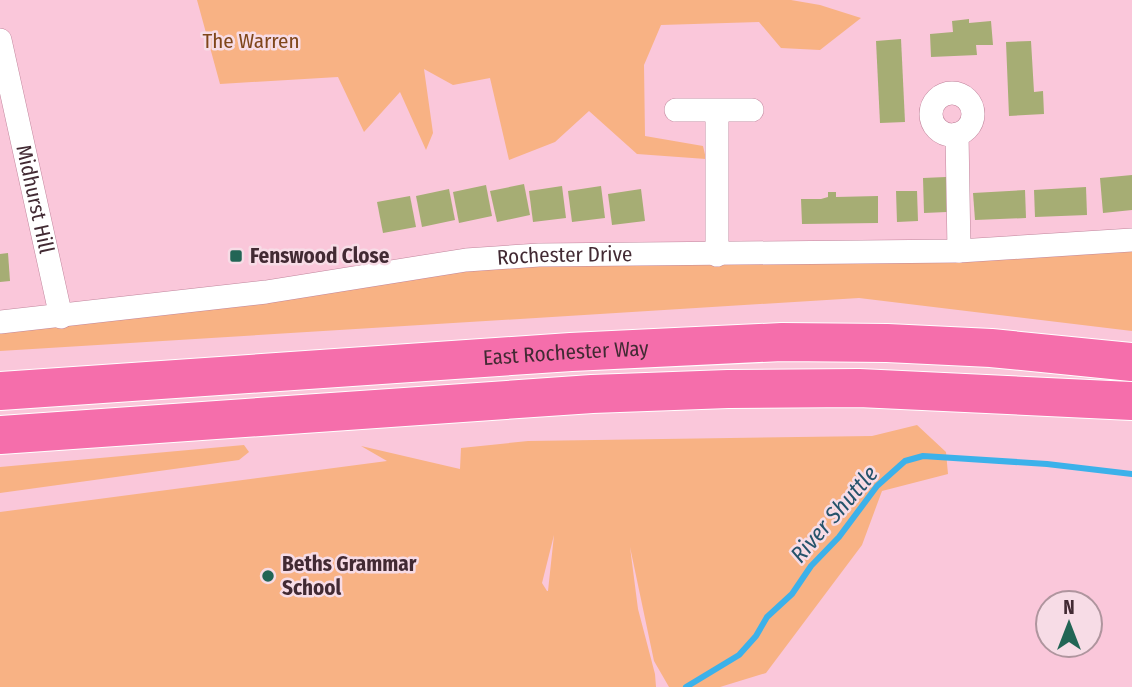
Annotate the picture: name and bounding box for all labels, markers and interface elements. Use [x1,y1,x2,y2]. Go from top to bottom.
park label: The Warren [203,28,300,54]
street label: Midhurst Hill [10,142,60,256]
street label: Rochester Drive [496,241,632,271]
place label: Fenswood Close [250,243,390,269]
marker: Fenswood Close [228,248,244,264]
street label: East Rochester Way [482,335,650,371]
water label: River Shuttle [784,460,884,568]
place label: Beths Grammar School [282,551,417,601]
marker: Beths Grammar School [260,568,276,584]
north arrow [1034,589,1104,659]
text: N [1063,596,1075,619]

